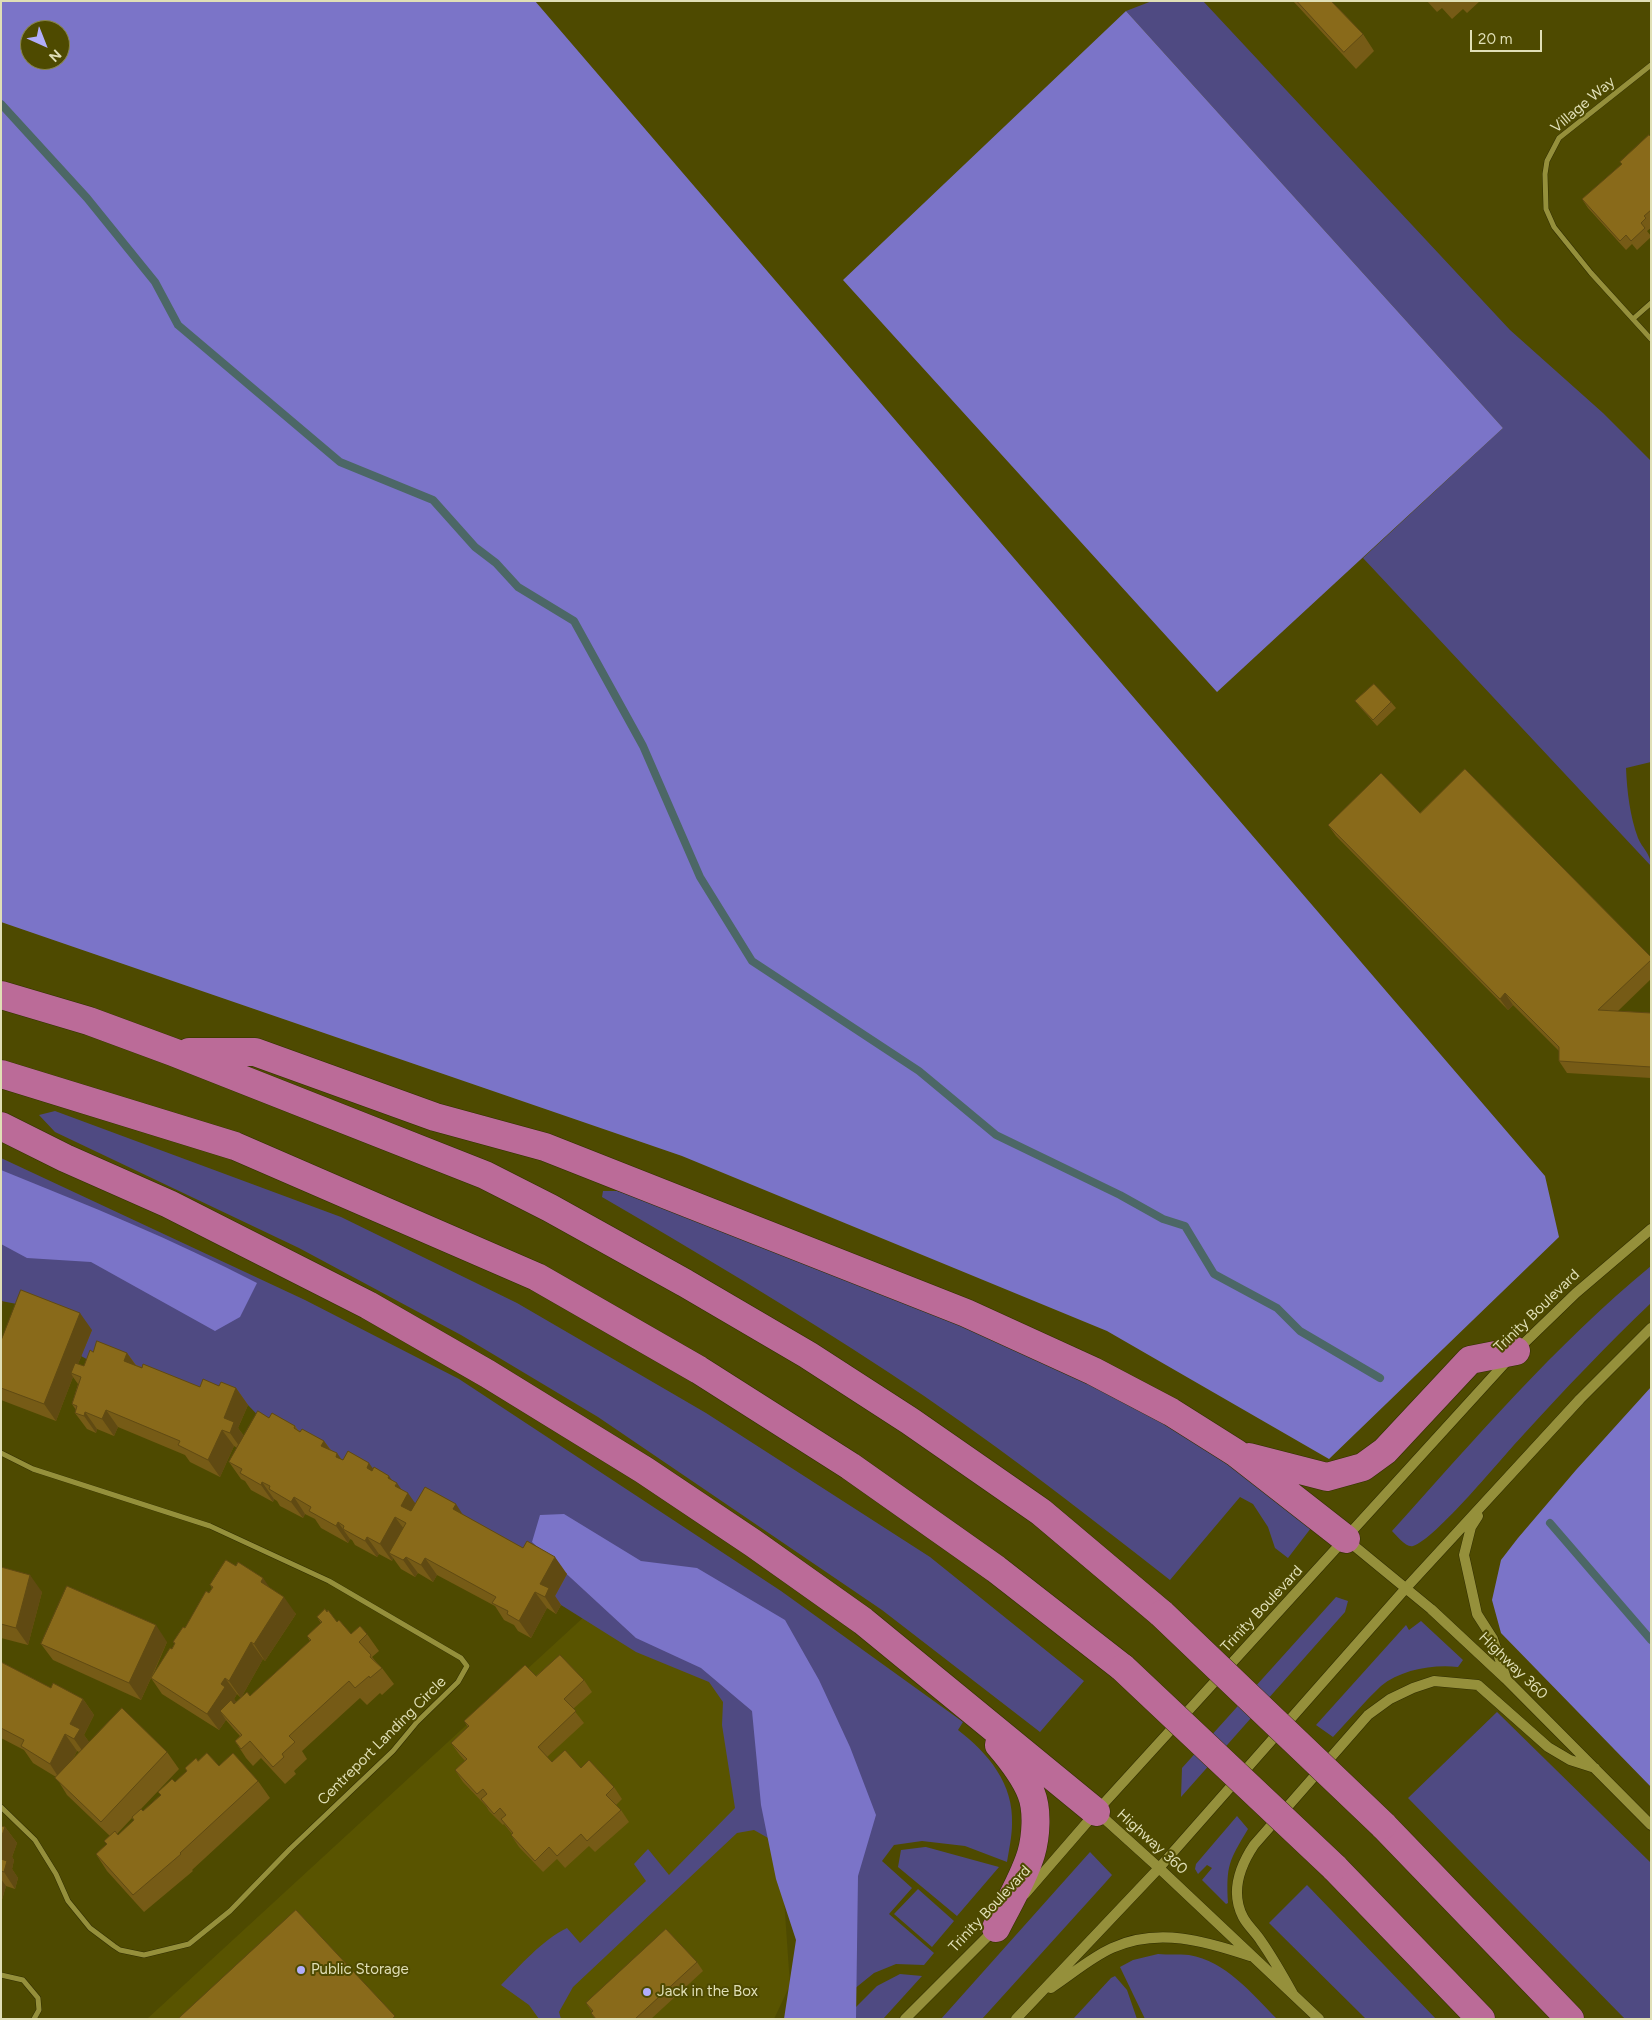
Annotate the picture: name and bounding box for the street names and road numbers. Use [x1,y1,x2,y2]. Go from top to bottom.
street label: Village Way [1547,73,1619,137]
street label: Trinity Boulevard [1490,1266,1584,1356]
street label: Trinity Boulevard [1217,1562,1307,1656]
street label: Highway 360 [1475,1629,1551,1703]
street label: Centreport Landing Circle [314,1673,450,1809]
street label: Highway 360 [1113,1806,1191,1878]
street label: Trinity Boulevard [945,1862,1035,1956]

